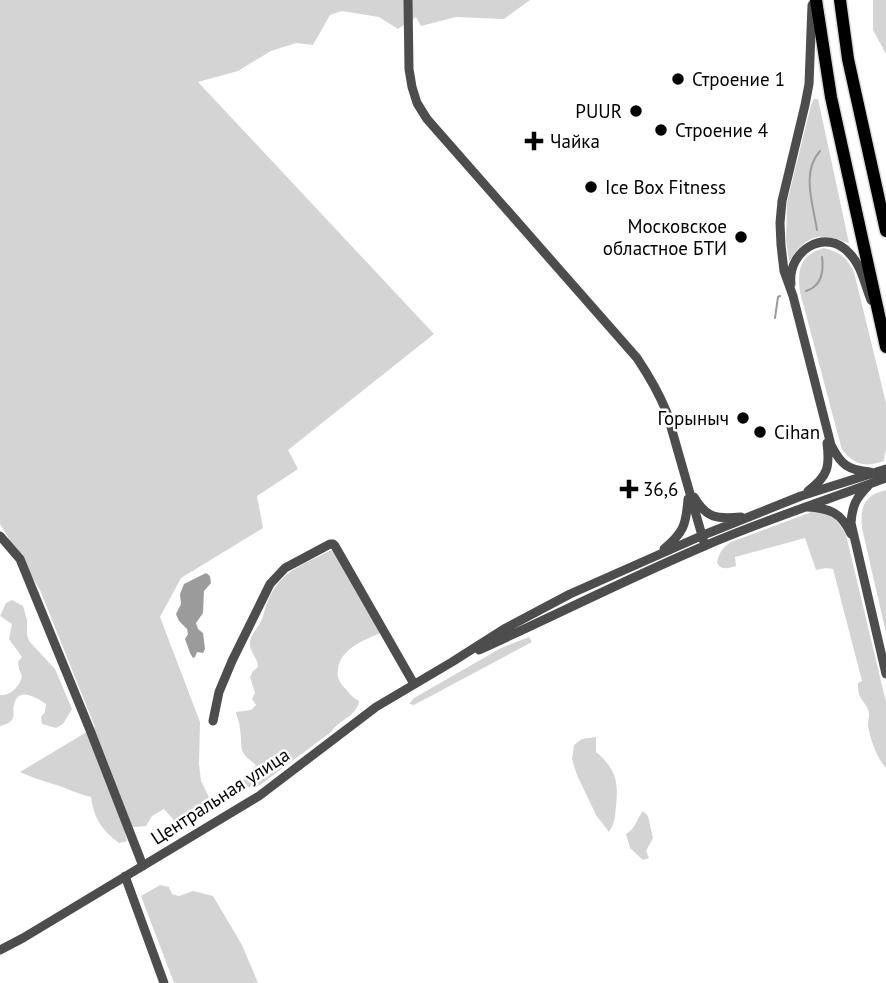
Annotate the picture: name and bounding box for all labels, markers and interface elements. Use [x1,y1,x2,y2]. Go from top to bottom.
place label: Строение 1 [692,67,785,91]
marker: Строение 1 [670,71,686,87]
place label: PUUR [575,99,622,123]
marker: PUUR [628,103,644,119]
place label: Строение 4 [675,118,768,142]
marker: Строение 4 [653,122,669,138]
place label: Чайка [550,129,600,153]
marker: Чайка [524,131,544,151]
place label: Ice Box Fitness [605,175,726,199]
marker: Ice Box Fitness [583,179,599,195]
place label: Московское областное БТИ [603,214,727,260]
marker: Московское областное БТИ [733,229,749,245]
place label: Горыныч [658,406,729,430]
marker: Горыныч [735,410,751,426]
place label: Cihan [774,420,820,444]
marker: Cihan [752,424,768,440]
place label: 36,6 [643,477,678,501]
marker: 36,6 [621,481,637,497]
street label: Центральная улица [146,742,294,850]

